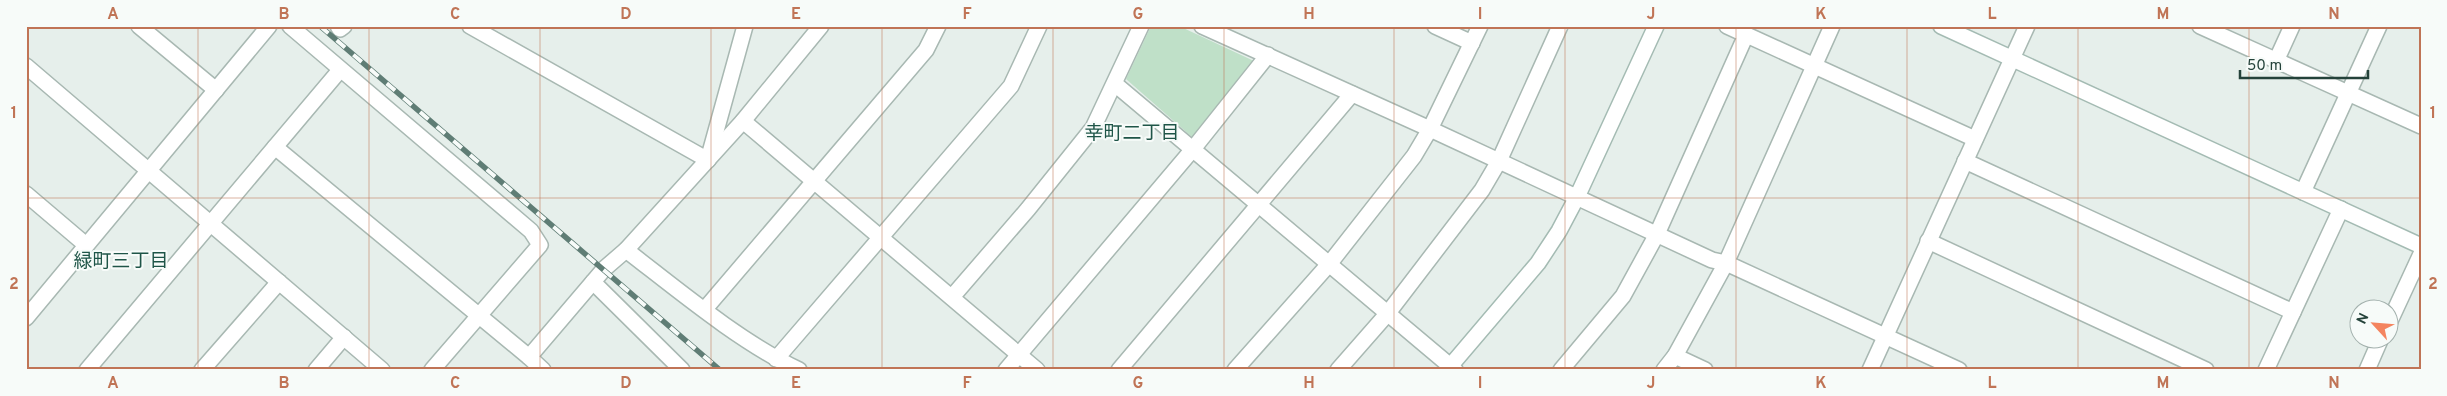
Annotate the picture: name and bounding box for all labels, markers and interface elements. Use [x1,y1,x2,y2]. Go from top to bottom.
text: A [107,5,119,25]
text: B [278,5,290,25]
text: C [450,5,460,25]
text: D [620,5,632,25]
text: E [791,5,801,25]
text: F [962,5,972,25]
text: G [1133,5,1143,25]
text: H [1303,5,1315,25]
text: I [1478,5,1482,25]
text: J [1647,5,1655,25]
text: K [1815,5,1827,25]
text: L [1987,5,1997,25]
text: M [2157,5,2169,25]
text: N [2328,5,2340,25]
scale bar [2240,48,2367,80]
text: 50 m [2247,57,2282,76]
text: 1 [11,104,17,124]
text: 1 [2430,104,2436,124]
district label: 幸町二丁目 [1084,122,1180,146]
district label: 緑町三丁目 [73,250,169,274]
text: 2 [9,275,19,295]
text: 2 [2428,275,2438,295]
north arrow [2350,298,2400,348]
text: N [2354,311,2374,327]
text: A [107,374,119,394]
text: B [278,374,290,394]
text: C [450,374,460,394]
text: D [620,374,632,394]
text: E [791,374,801,394]
text: F [962,374,972,394]
text: G [1133,374,1143,394]
text: H [1303,374,1315,394]
text: I [1478,374,1482,394]
text: J [1647,374,1655,394]
text: K [1815,374,1827,394]
text: L [1987,374,1997,394]
text: M [2157,374,2169,394]
text: N [2328,374,2340,394]

